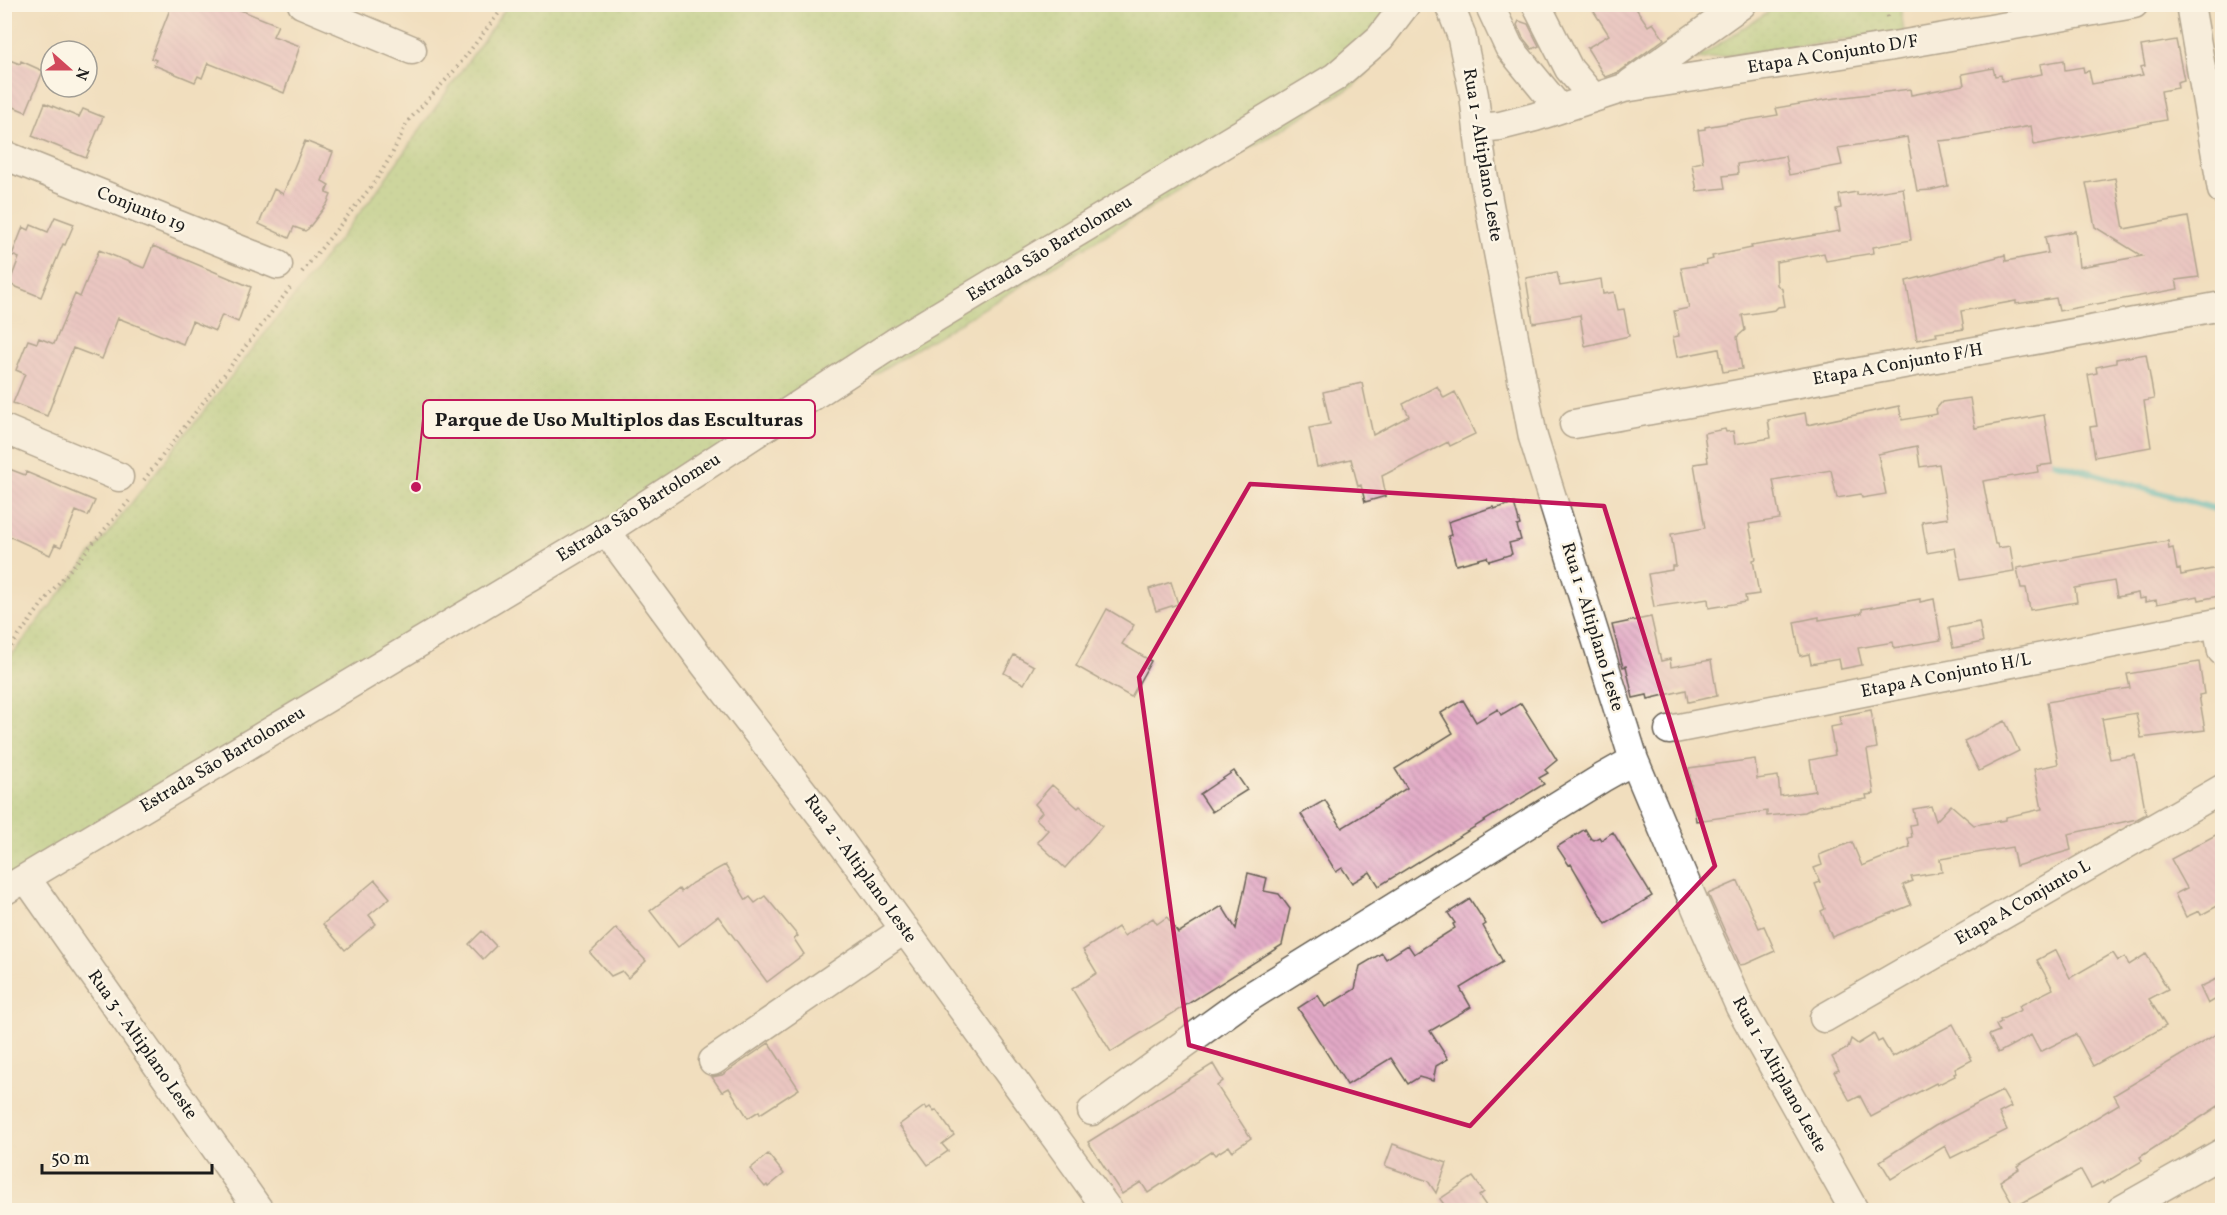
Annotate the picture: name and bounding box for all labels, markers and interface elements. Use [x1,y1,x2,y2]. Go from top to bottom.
street label: Etapa A Conjunto D/F [1746,29,1920,81]
north arrow [39,39,99,99]
text: N [69,64,93,83]
street label: Rua 1 - Altiplano Leste [1456,67,1508,243]
street label: Conjunto 19 [93,181,189,239]
street label: Estrada São Bartolomeu [963,190,1137,308]
street label: Etapa A Conjunto F/H [1811,338,1985,392]
callout: Parque de Uso Multiplos das Esculturas [423,400,815,438]
text: Parque de Uso Multiplos das Esculturas [435,407,803,435]
street label: Estrada São Bartolomeu [552,447,726,569]
street label: Rua 1 - Altiplano Leste [1554,540,1630,714]
street label: Etapa A Conjunto H/L [1859,647,2033,705]
street label: Estrada São Bartolomeu [136,701,310,819]
street label: Rua 2 - Altiplano Leste [798,790,922,948]
street label: Etapa A Conjunto L [1951,854,2095,952]
street label: Rua 3 - Altiplano Leste [81,965,203,1125]
street label: Rua 1 - Altiplano Leste [1726,992,1832,1158]
scale bar [42,1137,212,1175]
text: 50 m [51,1147,90,1172]

